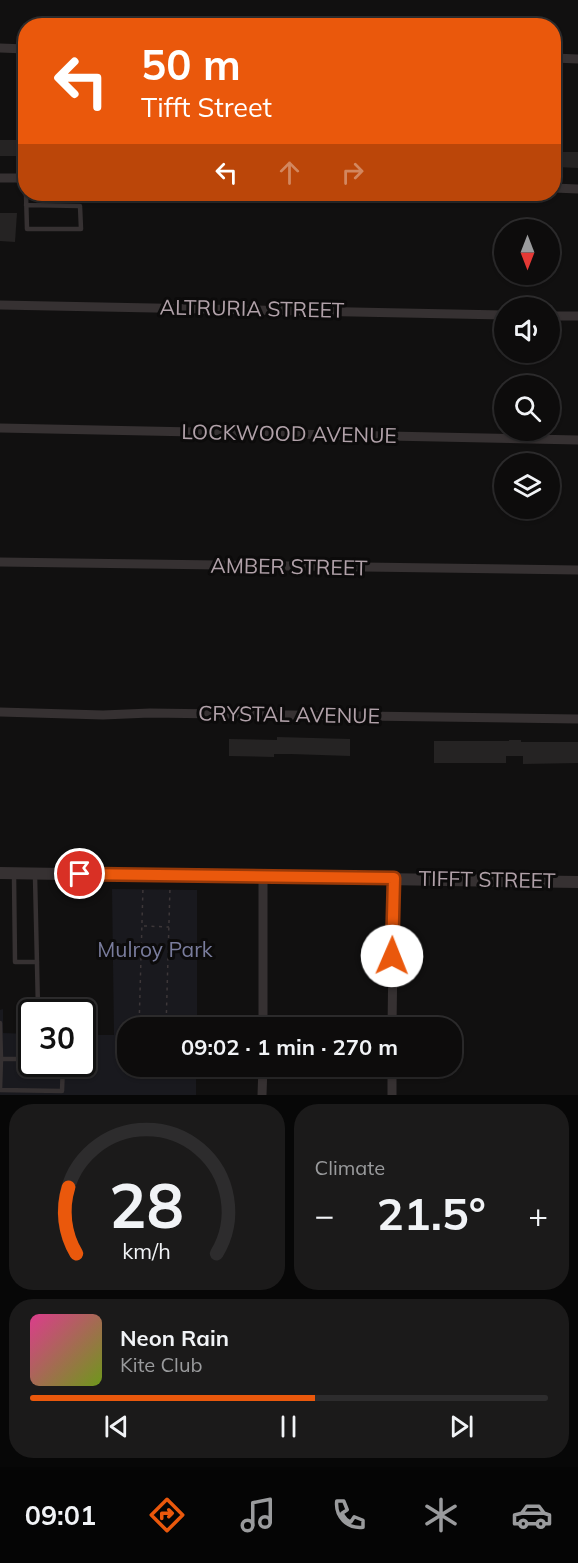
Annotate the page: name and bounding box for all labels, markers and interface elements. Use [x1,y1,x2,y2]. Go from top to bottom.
text: 50 m [141,38,241,91]
icon: left [42,42,120,120]
text: Tifft Street [141,90,272,124]
icon: left [210,156,243,189]
icon: ahead [273,156,306,189]
icon: right [336,156,369,189]
north arrow [494,219,560,285]
map controls [494,219,560,519]
street label: ALTRURIA STREET [159,293,345,323]
button: sound [494,297,560,363]
button: search [494,375,560,441]
street label: LOCKWOOD AVENUE [181,418,397,448]
button: layers [494,453,560,519]
street label: AMBER STREET [210,552,368,580]
street label: CRYSTAL AVENUE [198,699,380,729]
pin [54,848,105,899]
icon: arrive [63,857,96,890]
street label: TIFFT STREET [418,865,556,893]
position arrow [360,924,424,988]
park label: Mulroy Park [97,936,213,962]
speed limit sign: 30 [18,999,96,1077]
text: 09:02 · 1 min · 270 m [181,1033,398,1061]
text: Climate [315,1155,385,1180]
text: 28 [109,1165,184,1244]
text: 21.5° [377,1185,486,1241]
text: − [315,1194,334,1235]
text: + [528,1194,548,1235]
text: km/h [122,1237,171,1264]
text: Neon Rain [120,1324,229,1352]
text: Kite Club [120,1352,202,1377]
icon: previous [100,1410,133,1443]
icon: pause [272,1410,305,1443]
icon: next [445,1410,478,1443]
icon: directions [146,1494,188,1536]
icon: music [237,1494,279,1536]
icon: phone [328,1494,370,1536]
icon: climate [420,1494,462,1536]
icon: car [511,1494,553,1536]
text: 09:01 [25,1498,96,1532]

